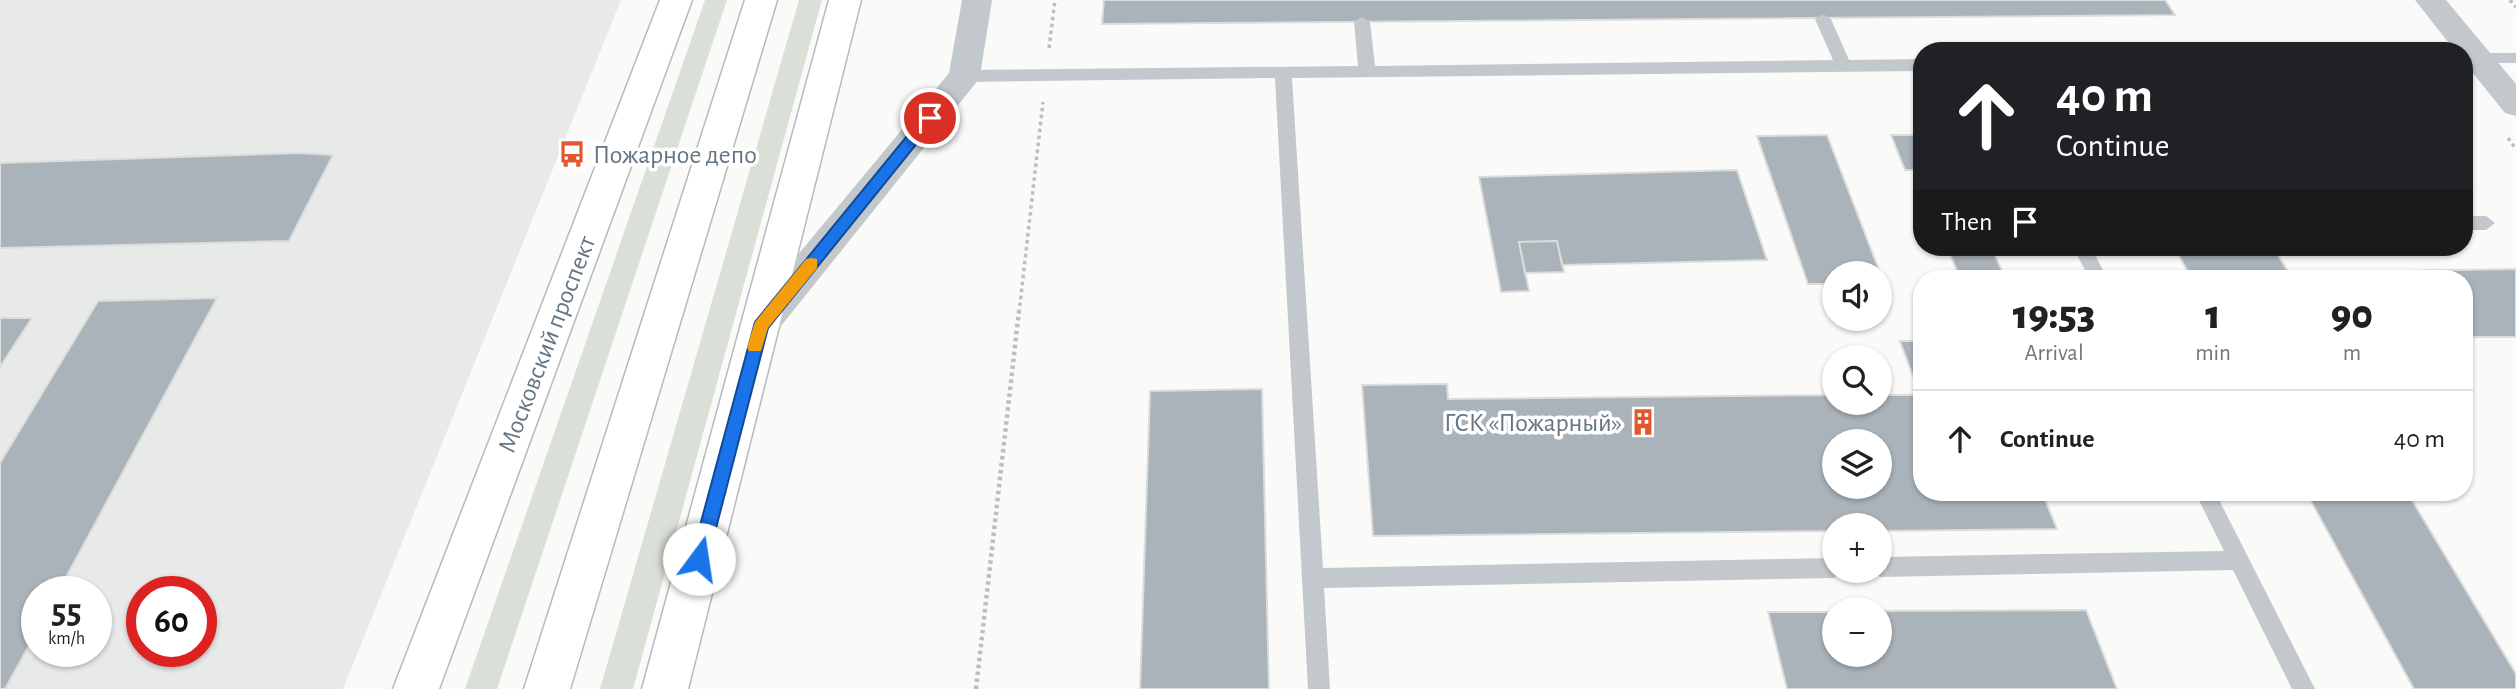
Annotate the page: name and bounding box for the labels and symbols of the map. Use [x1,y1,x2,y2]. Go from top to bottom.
pin [900,88,960,148]
bus stop icon: Пожарное депо [557,139,587,169]
place label: Пожарное депо [593,142,757,168]
street label: Московский проспект [494,232,600,456]
building icon: ГСК «Пожарный» [1628,407,1658,437]
place label: ГСК «Пожарный» [1444,410,1622,436]
position arrow [662,522,736,596]
speed limit sign: 60 [126,576,217,667]

